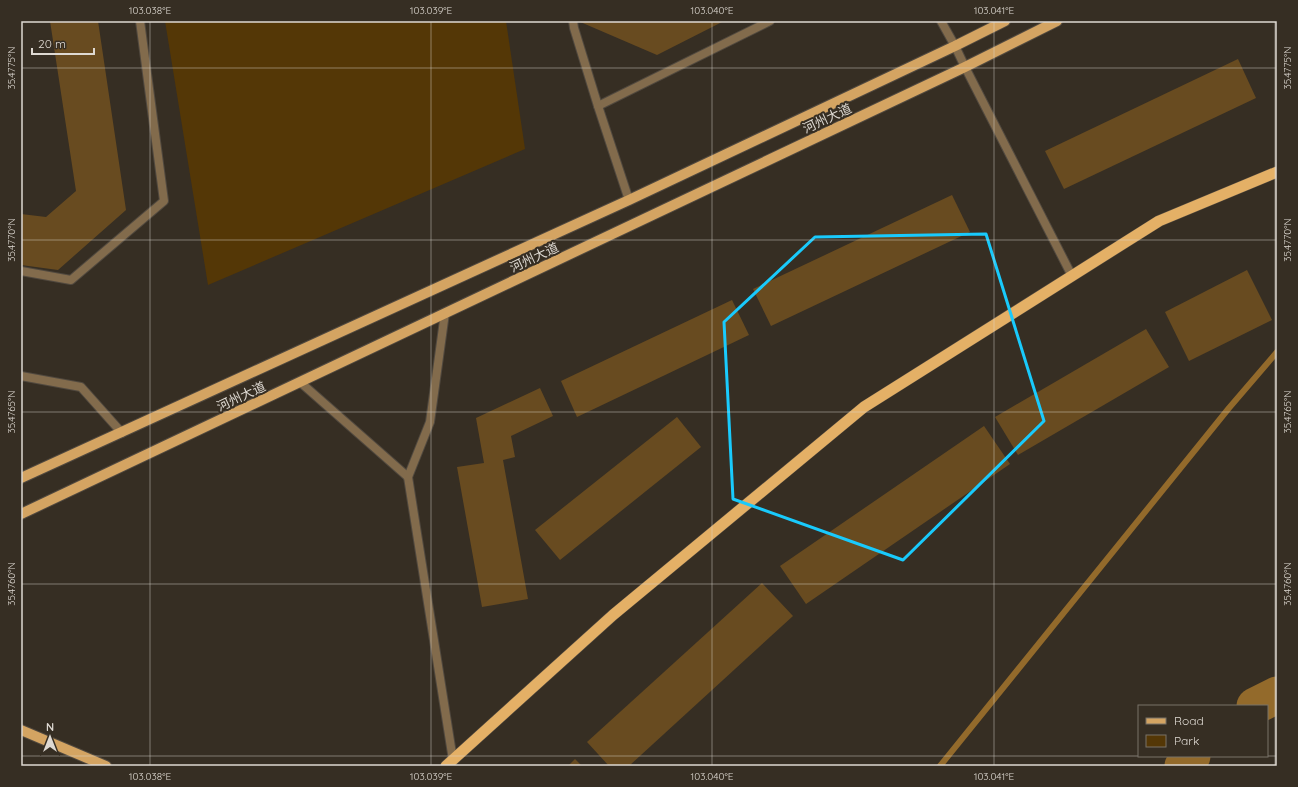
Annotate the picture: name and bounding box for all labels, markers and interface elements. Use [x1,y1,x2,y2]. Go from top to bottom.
text: 103.038°E [129,4,171,17]
text: 103.039°E [410,4,453,17]
text: 103.040°E [691,4,734,17]
text: 103.041°E [974,4,1015,17]
scale bar [32,30,94,56]
text: 20 m [38,36,66,51]
text: 35.4775°N [5,46,18,90]
text: 35.4775°N [1281,46,1294,90]
street label: 河州大道 [800,100,854,136]
text: 35.4770°N [5,218,18,262]
text: 35.4770°N [1281,218,1294,262]
street label: 河州大道 [507,239,561,275]
street label: 河州大道 [214,378,268,414]
text: 35.4765°N [5,390,18,434]
text: 35.4765°N [1281,390,1294,434]
text: 35.4760°N [5,562,18,606]
text: 35.4760°N [1281,562,1294,606]
legend [1138,705,1268,757]
text: Road [1174,713,1204,728]
north arrow [30,717,70,757]
text: N [46,720,54,734]
text: Park [1174,733,1199,748]
text: 103.038°E [129,770,171,783]
text: 103.039°E [410,770,453,783]
text: 103.040°E [691,770,734,783]
text: 103.041°E [974,770,1015,783]

